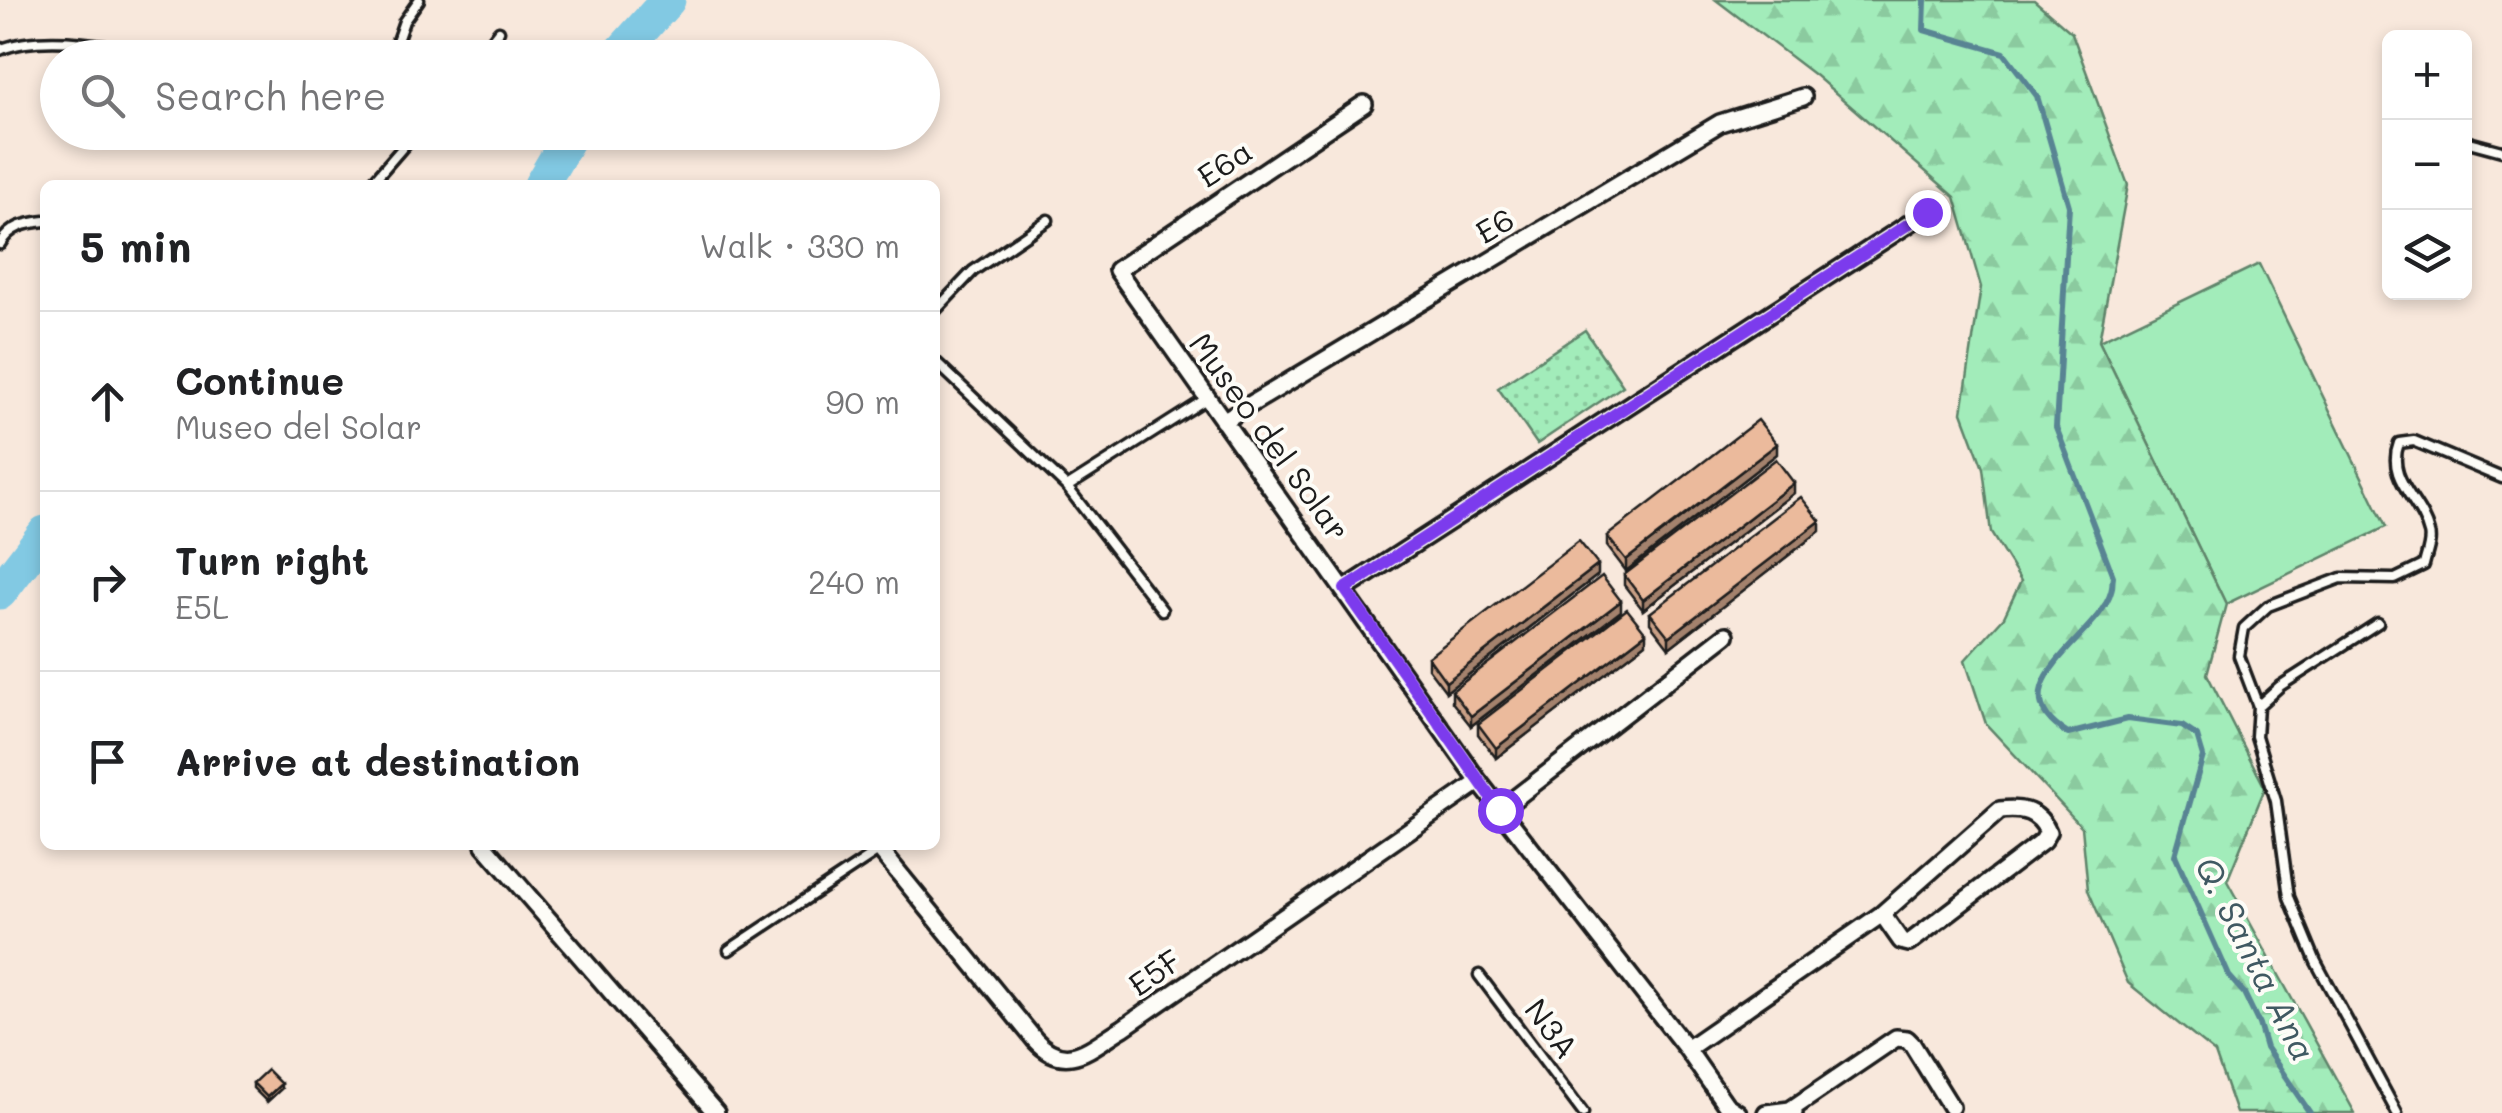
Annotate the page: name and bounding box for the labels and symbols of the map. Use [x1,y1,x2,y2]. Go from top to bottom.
street label: E6a [1188,129,1260,196]
route end [1905,190,1951,236]
street label: E6 [1467,197,1521,252]
street label: Museo del Solar [1181,324,1360,548]
route start [1478,788,1524,834]
water label: Q. Santa Ana [2186,848,2328,1068]
street label: E5F [1119,938,1188,1004]
street label: N3A [1516,989,1589,1066]

